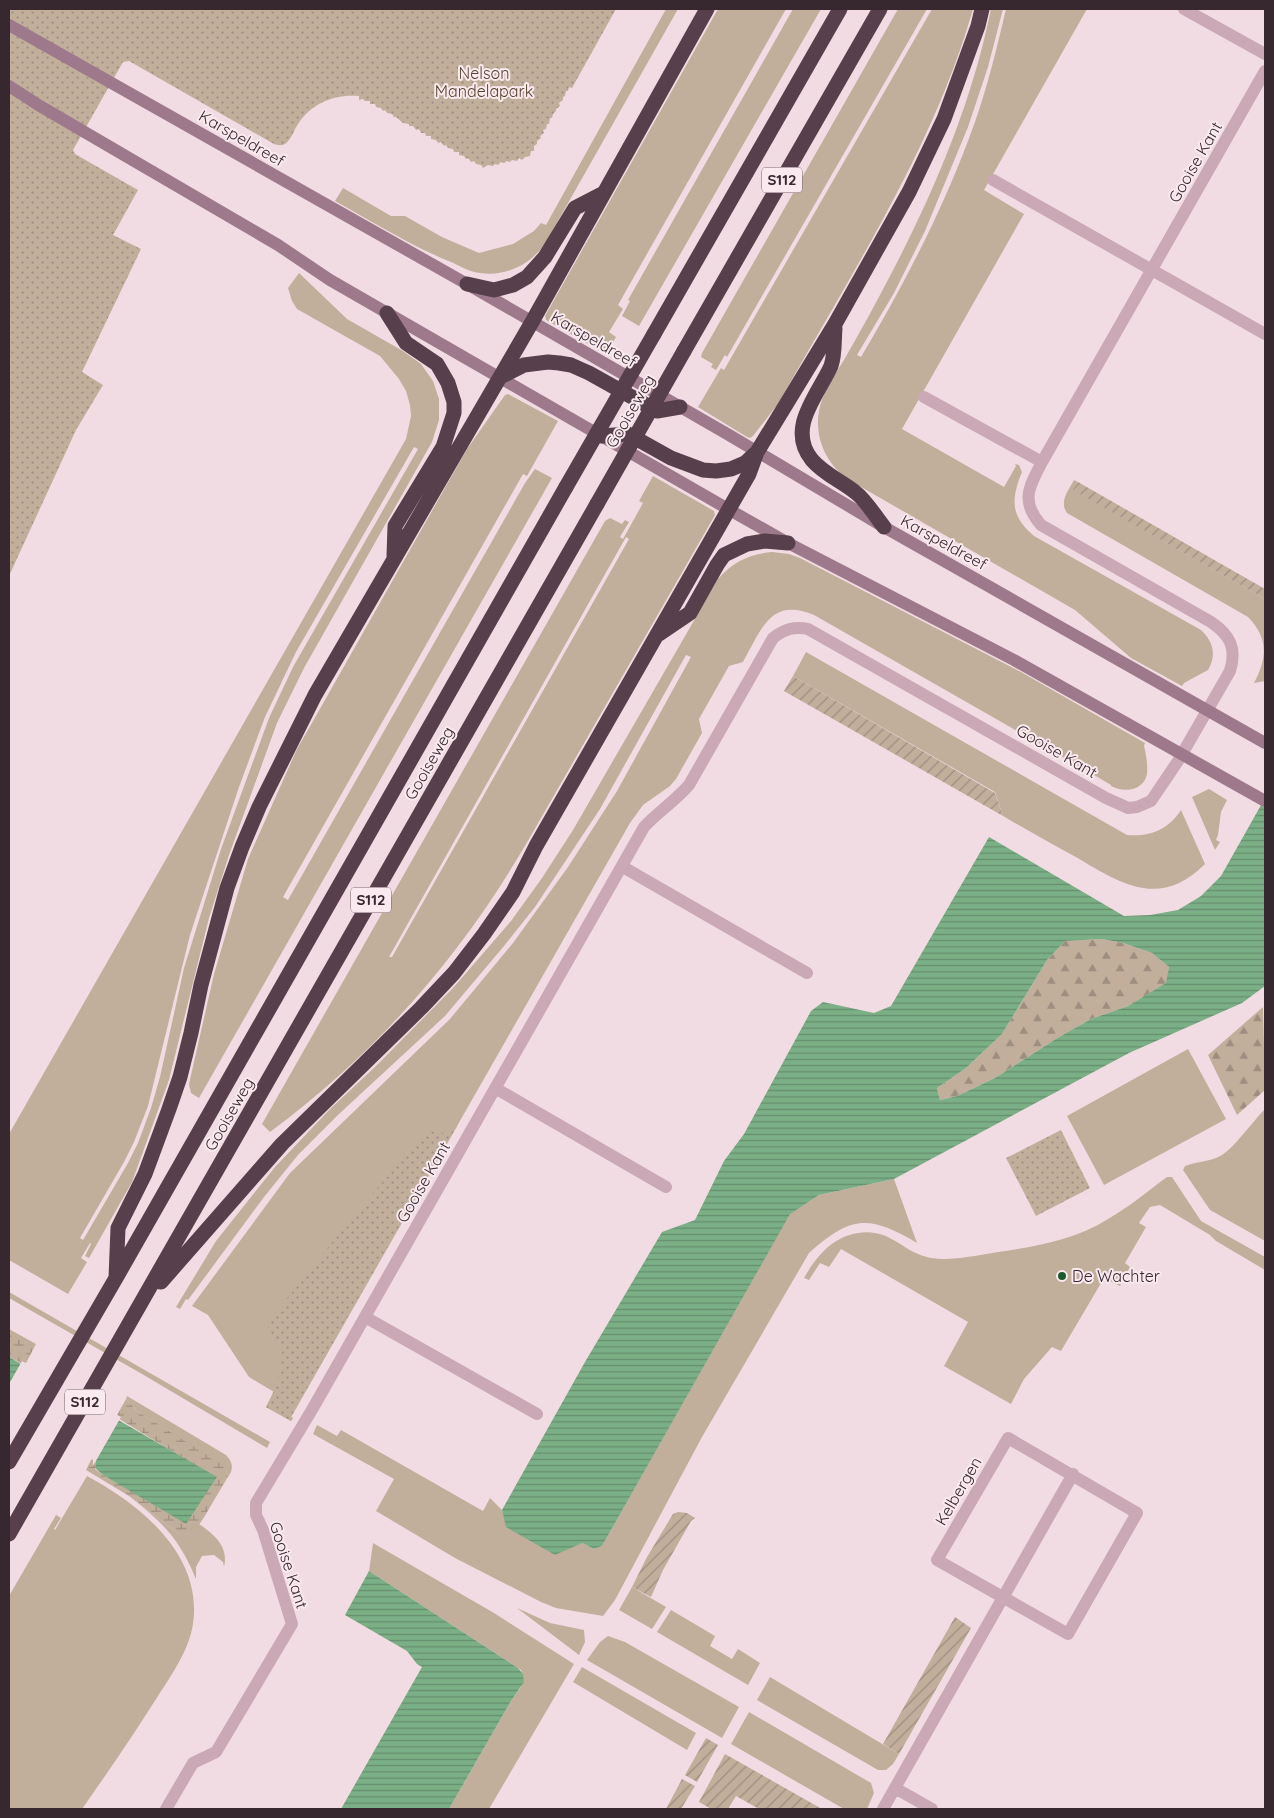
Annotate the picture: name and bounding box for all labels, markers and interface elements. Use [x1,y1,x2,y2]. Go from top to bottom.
park label: Nelson Mandelapark [435,63,533,101]
street label: Karspeldreef [196,105,289,171]
street label: Gooise Kant [1164,118,1226,206]
road number: S112 [762,168,802,192]
street label: Karspeldreef [548,306,641,372]
street label: Gooiseweg [601,371,659,451]
street label: Karspeldreef [897,510,991,574]
street label: Gooise Kant [1013,720,1101,782]
street label: Gooiseweg [400,723,458,803]
road number: S112 [351,888,391,912]
street label: Gooiseweg [200,1074,258,1154]
street label: Gooise Kant [392,1138,454,1226]
place label: De Wachter [1072,1266,1160,1286]
marker: De Wachter [1056,1270,1068,1282]
road number: S112 [65,1390,105,1414]
street label: Kelbergen [930,1453,986,1529]
street label: Gooise Kant [266,1519,312,1611]

